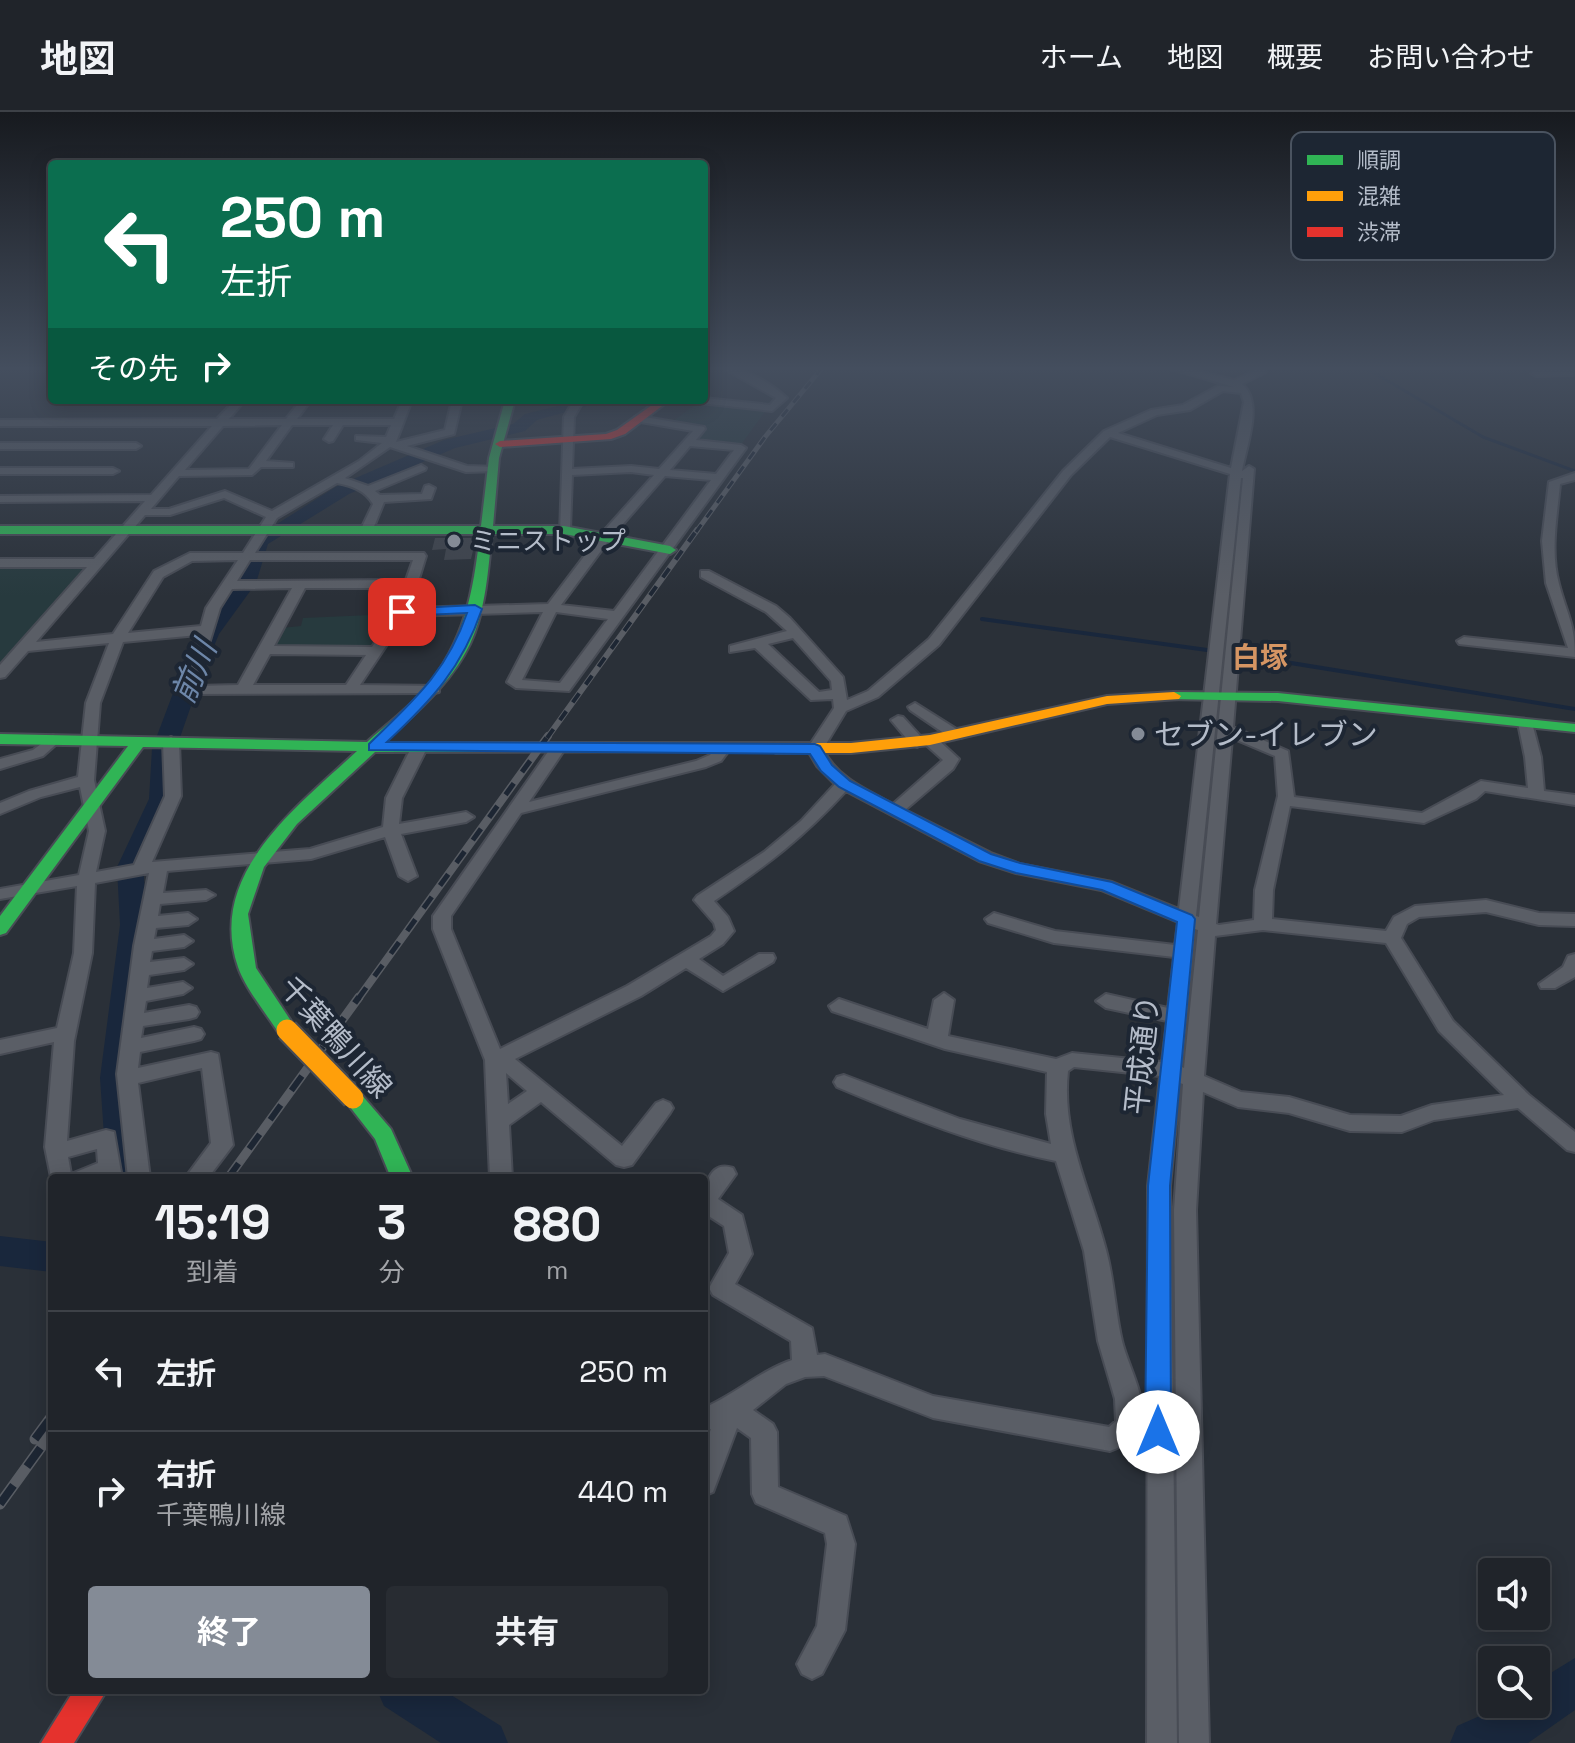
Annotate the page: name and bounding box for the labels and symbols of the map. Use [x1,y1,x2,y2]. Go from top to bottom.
legend [1291,132,1555,260]
text: 順調 [1357,146,1401,174]
text: 混雑 [1357,182,1401,210]
text: 渋滞 [1357,218,1401,246]
place label: ミニストップ [470,524,626,558]
marker: ミニストップ [445,532,463,550]
pin [368,578,436,646]
water label: 前川 [163,632,226,709]
district label: 白塚 [1232,639,1288,675]
place label: セブン-イレブン [1154,715,1378,754]
marker: セブン-イレブン [1129,725,1147,743]
street label: 千葉鴨川線 [271,968,401,1106]
street label: 平成通り [1116,993,1168,1117]
position arrow [1116,1390,1200,1474]

